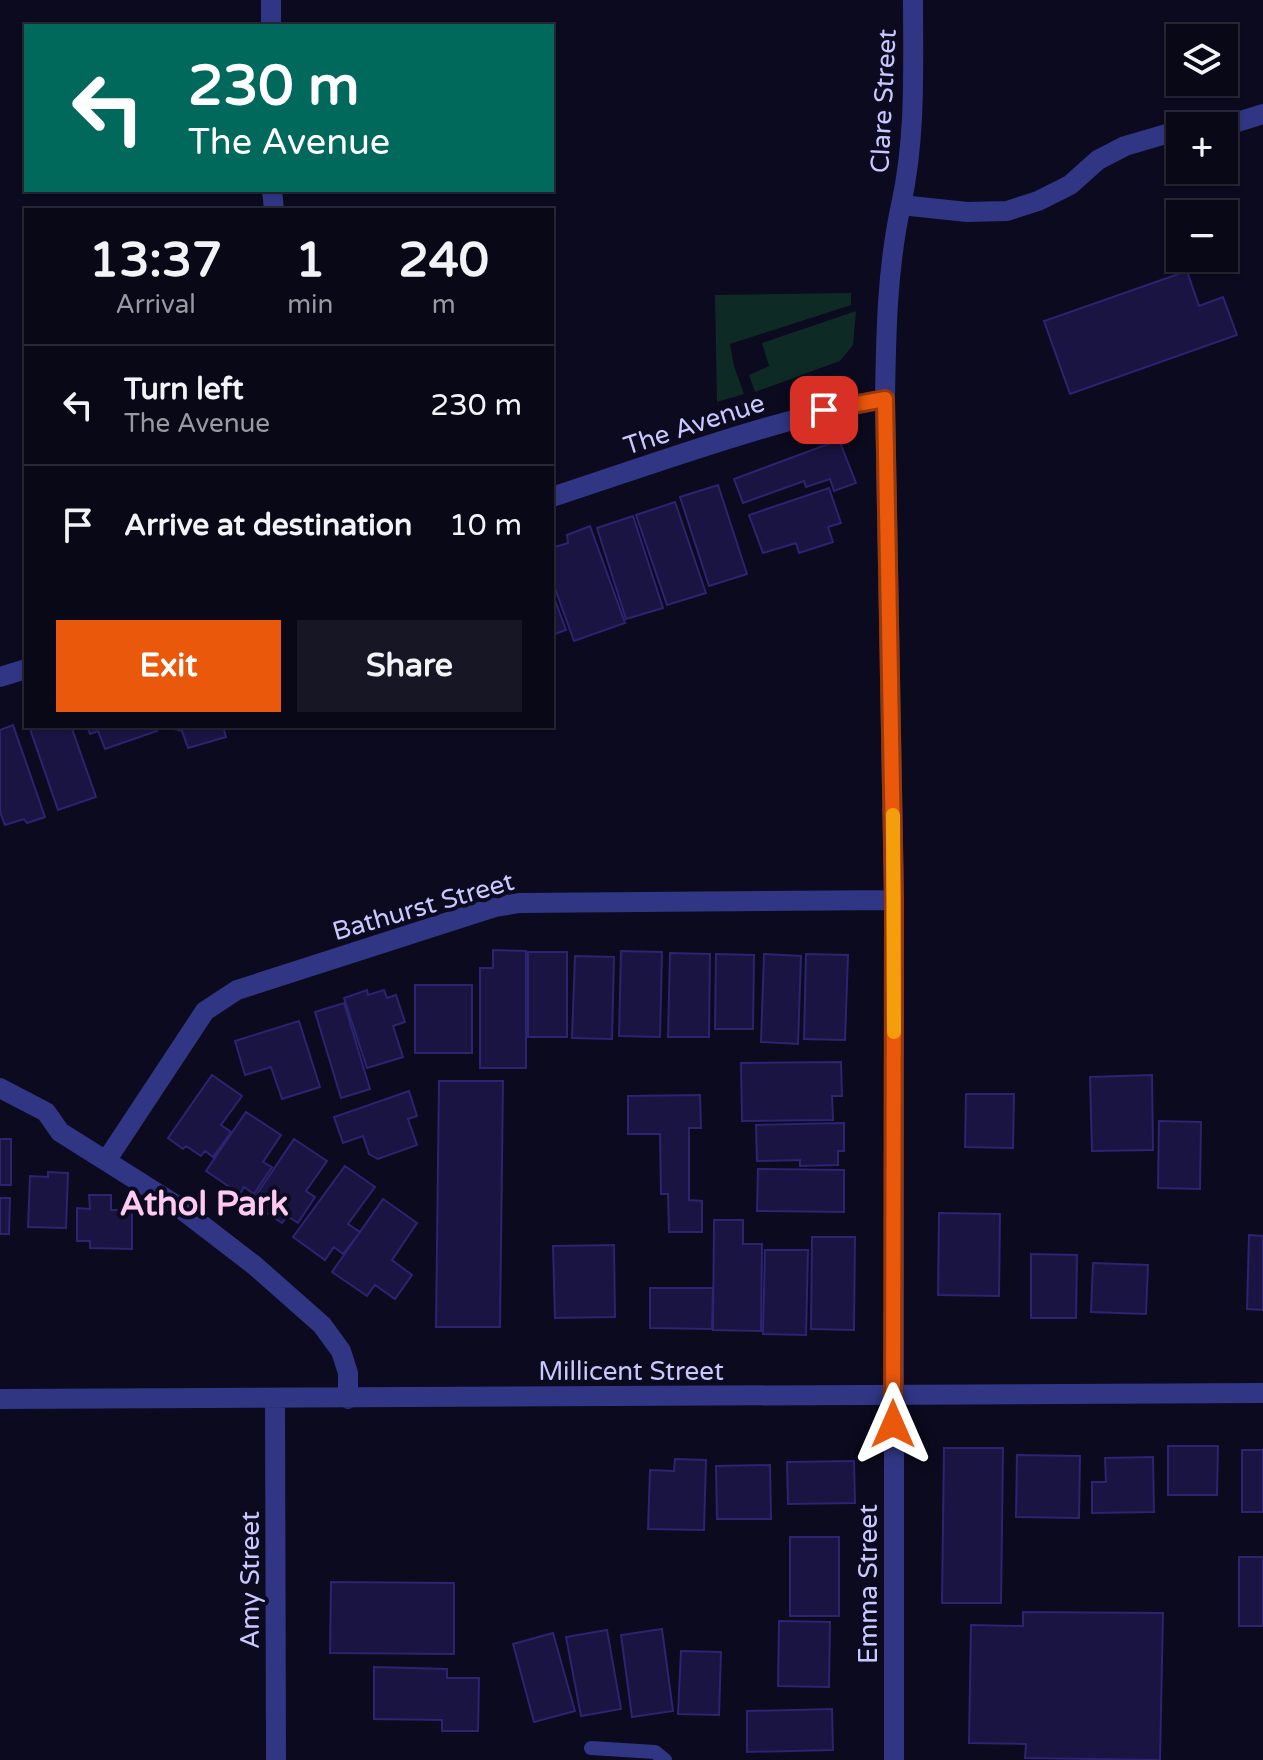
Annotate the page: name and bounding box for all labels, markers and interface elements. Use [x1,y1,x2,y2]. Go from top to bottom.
map controls [1166,24,1238,272]
button: layers [1166,24,1238,96]
street label: Clare Street [864,28,903,174]
text: 230 m [188,53,359,120]
icon: left [56,56,160,160]
button: + [1166,112,1238,184]
text: The Avenue [188,121,390,164]
button: − [1166,200,1238,272]
text: 13:37 [89,232,222,290]
text: 1 [295,232,325,290]
text: 240 [398,232,489,290]
text: Arrival [115,289,196,320]
text: min [287,289,333,320]
text: m [432,289,456,320]
text: Turn left [124,371,243,408]
pin [790,376,858,444]
icon: left [56,383,100,427]
text: 230 m [430,387,522,424]
street label: The Avenue [620,387,768,462]
icon: arrive [802,388,846,432]
text: The Avenue [124,408,270,439]
icon: arrive [56,503,100,547]
text: Arrive at destination [124,507,412,544]
text: 10 m [449,507,522,544]
button: Exit [56,620,281,712]
button: Share [297,620,522,712]
street label: Bathurst Street [329,866,517,947]
district label: Athol Park [120,1184,288,1225]
street label: Millicent Street [538,1356,724,1387]
position arrow [851,1382,935,1466]
street label: Emma Street [853,1504,884,1664]
street label: Amy Street [235,1511,266,1649]

